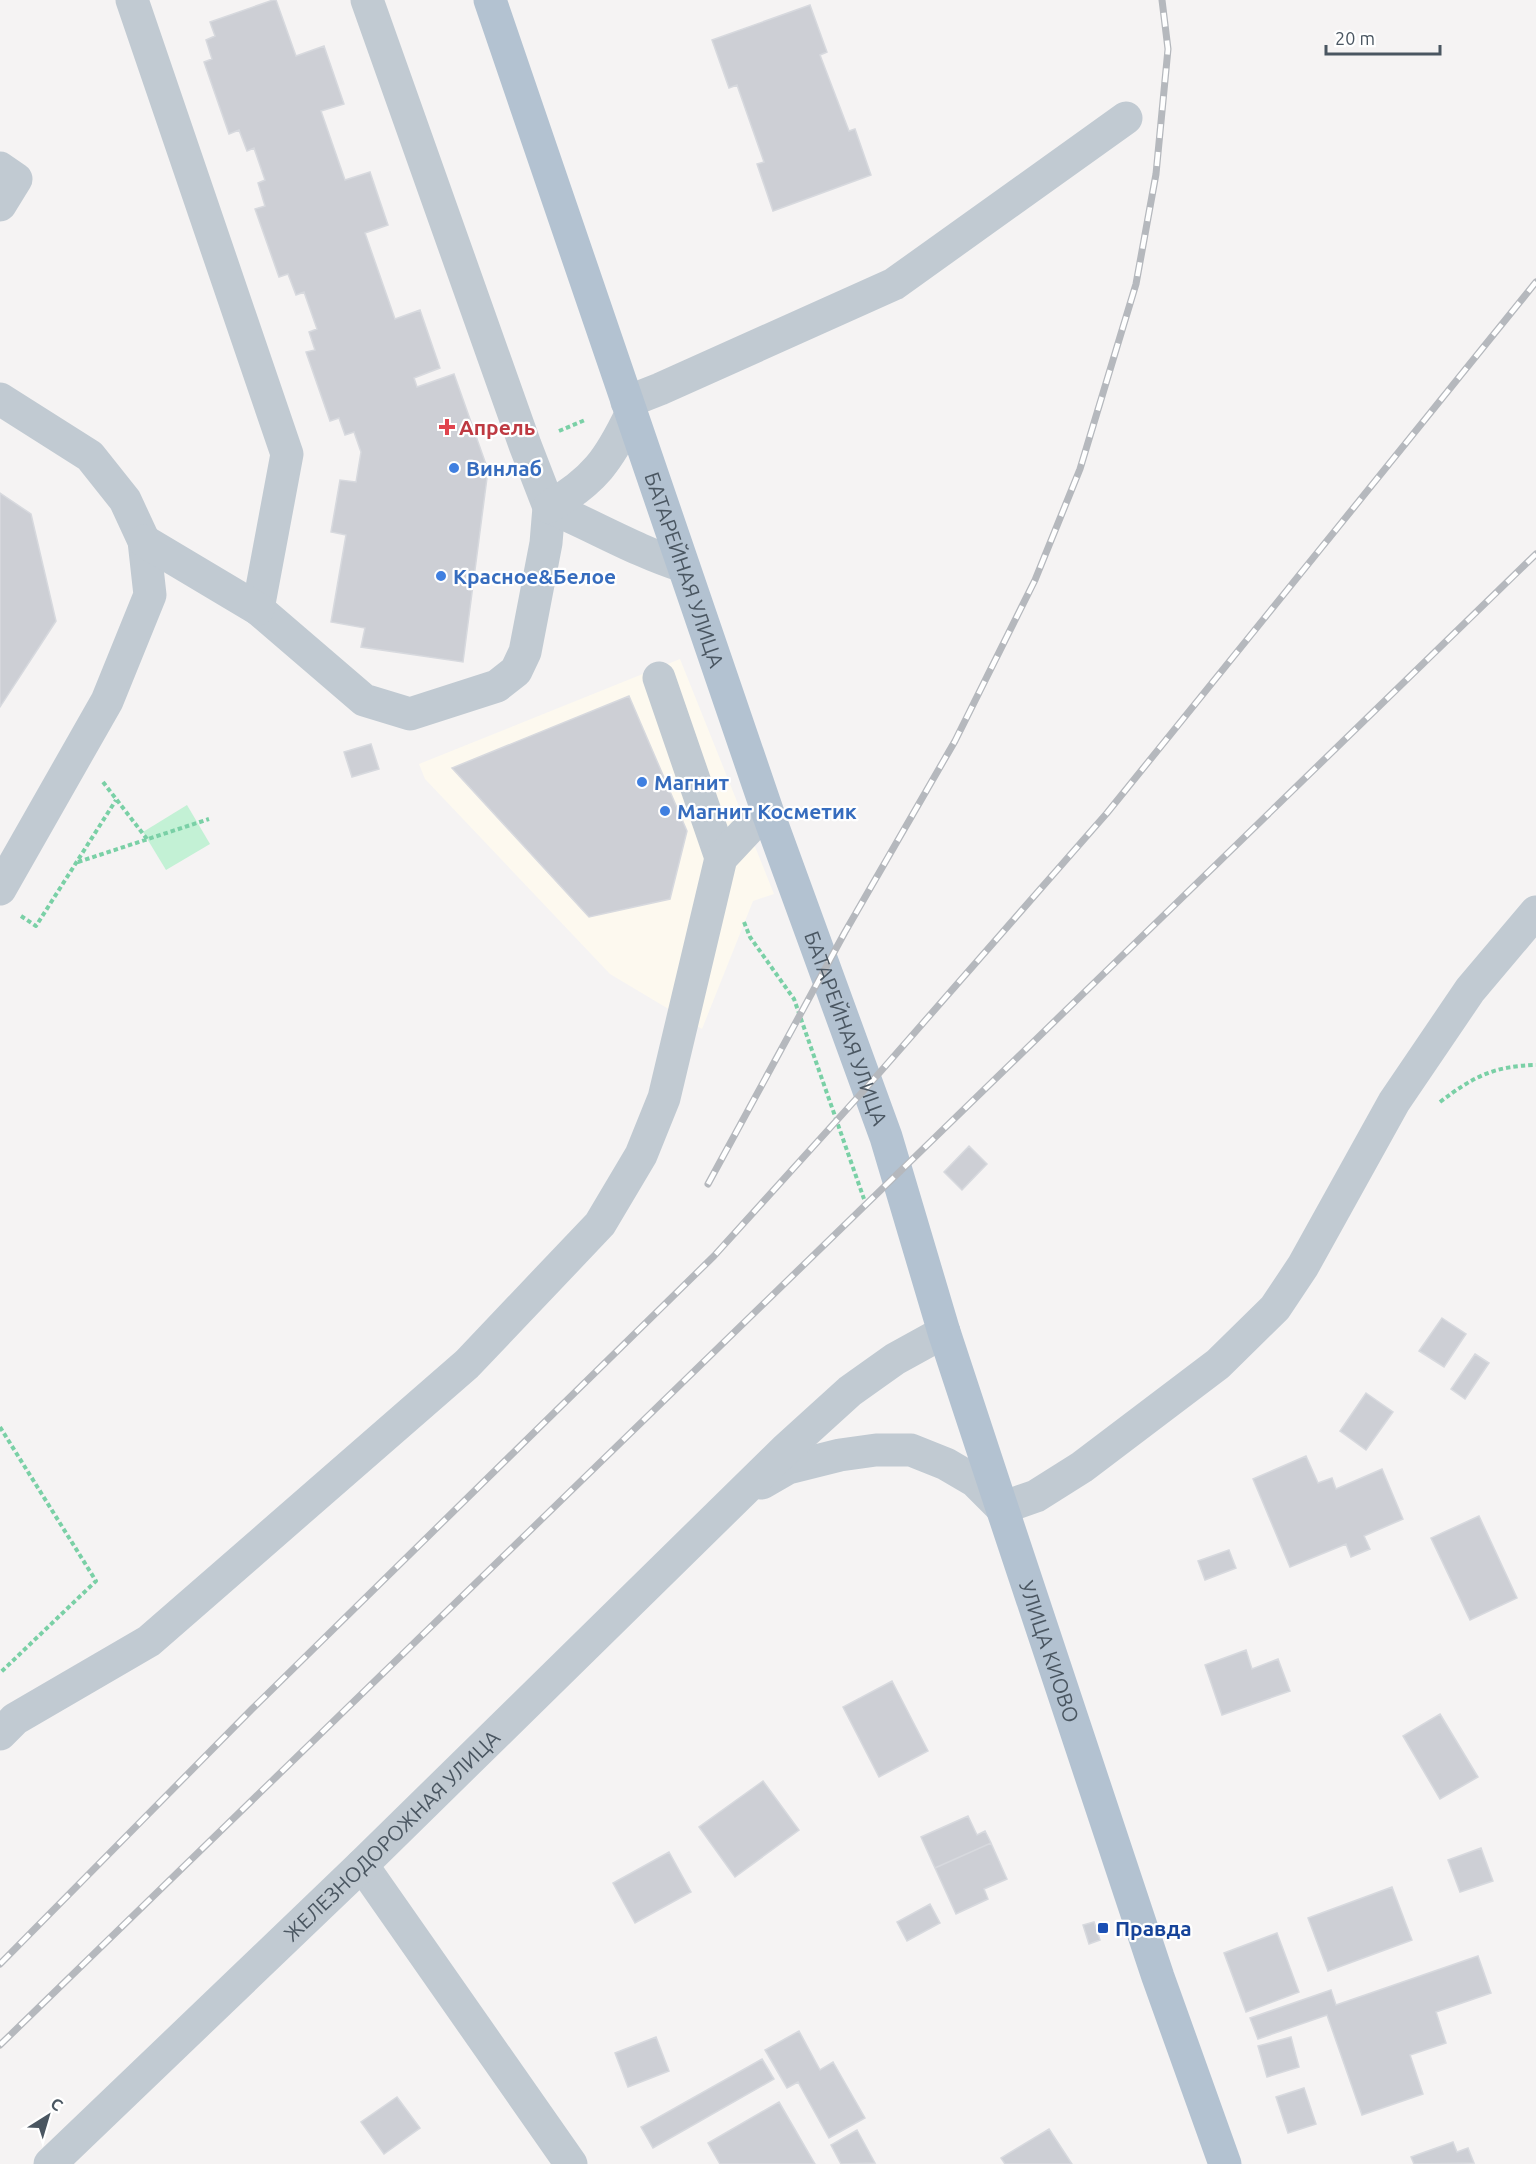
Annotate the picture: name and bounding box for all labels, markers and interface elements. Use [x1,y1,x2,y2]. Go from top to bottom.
scale bar [1326,18,1440,56]
text: 20 m [1335,28,1375,48]
place label: Апрель [459,415,535,439]
marker: Апрель [440,420,454,434]
place label: Винлаб [466,456,542,480]
marker: Винлаб [447,461,461,475]
street label: БАТАРЕЙНАЯ УЛИЦА [640,469,729,671]
place label: Красное&Белое [453,564,616,588]
marker: Красное&Белое [434,569,448,583]
place label: Магнит [654,770,730,794]
marker: Магнит [635,775,649,789]
place label: Магнит Косметик [677,799,857,823]
marker: Магнит Косметик [658,804,672,818]
street label: БАТАРЕЙНАЯ УЛИЦА [800,928,893,1129]
street label: УЛИЦА КИОВО [1015,1578,1084,1725]
street label: ЖЕЛЕЗНОДОРОЖНАЯ УЛИЦА [279,1725,505,1946]
place label: Правда [1115,1916,1192,1940]
marker: Правда [1096,1921,1110,1935]
north arrow [18,2086,78,2146]
text: С [48,2094,67,2114]

